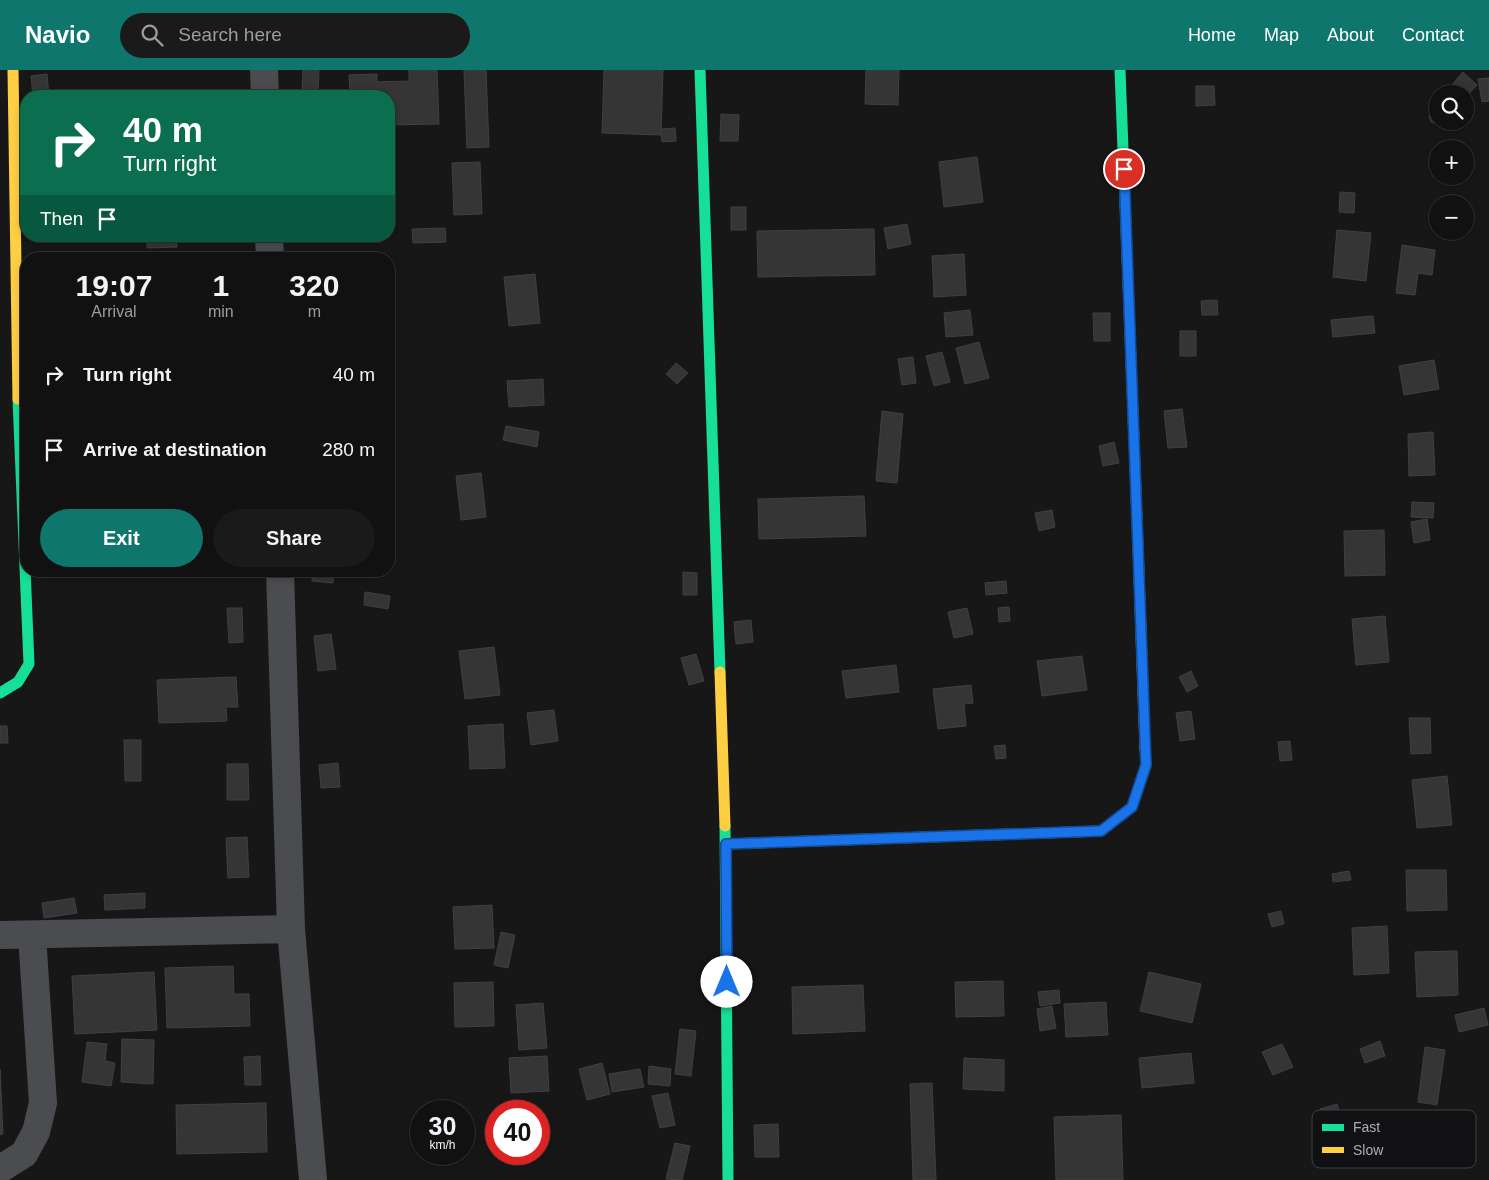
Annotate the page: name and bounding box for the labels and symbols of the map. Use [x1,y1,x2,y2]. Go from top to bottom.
pin [1103,148,1145,190]
position arrow [700,955,752,1007]
speed limit sign: 40 [485,1100,550,1165]
legend [1312,1110,1476,1168]
text: Fast [1353,1119,1380,1135]
text: Slow [1353,1142,1384,1158]

